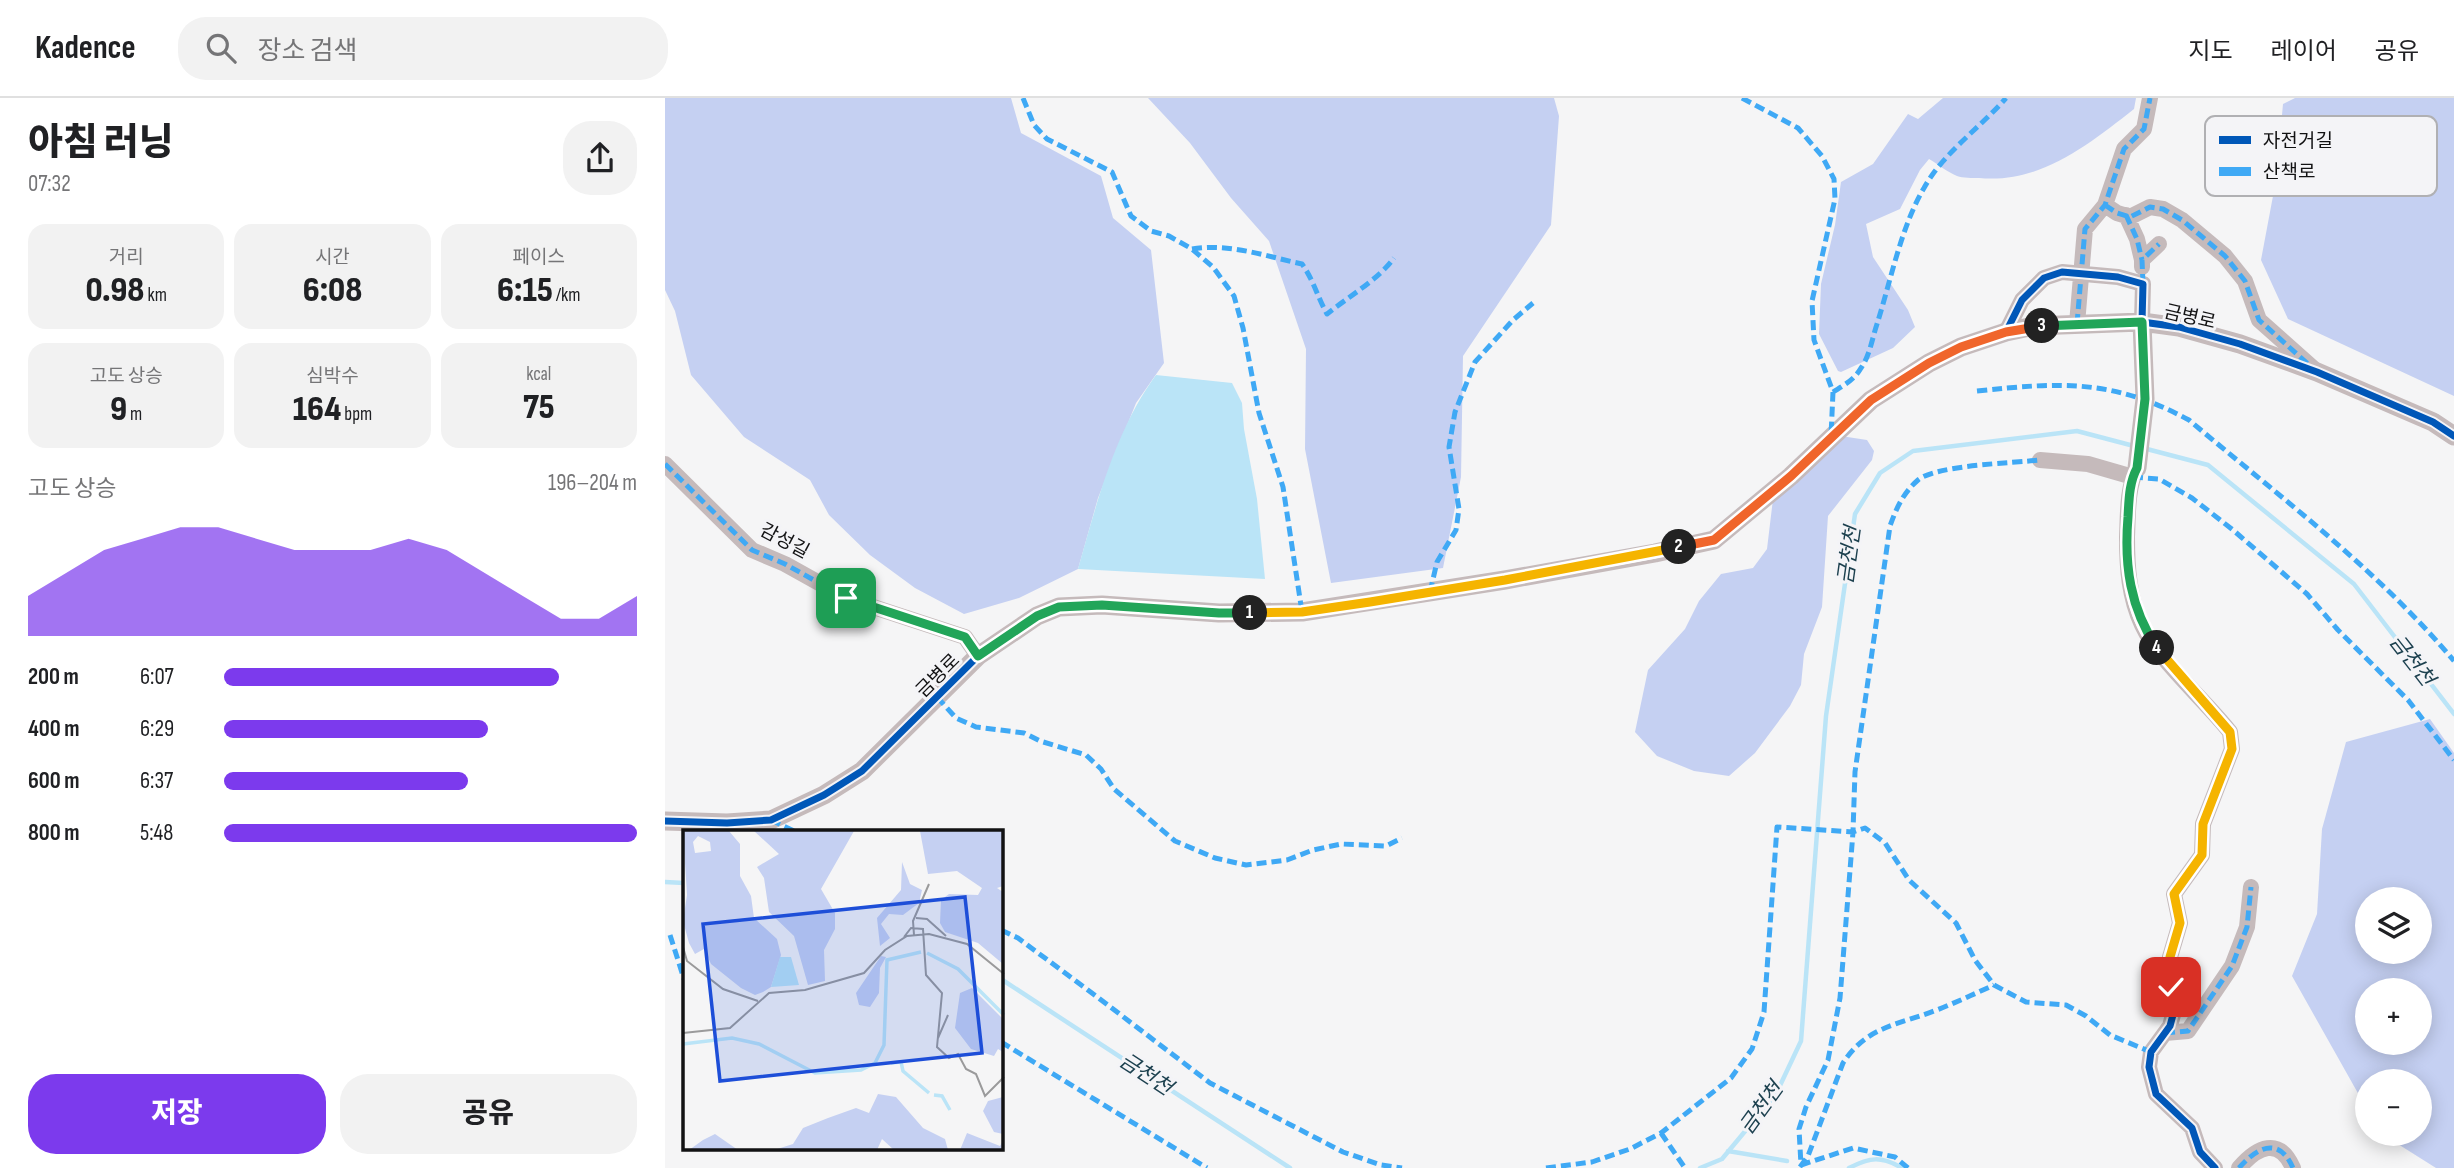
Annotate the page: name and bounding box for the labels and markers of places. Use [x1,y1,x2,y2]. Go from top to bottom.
pin: 3 [2025,308,2059,344]
pin: 2 [1661,530,1697,564]
pin [816,568,876,628]
pin: 1 [1233,596,1267,630]
pin: 4 [2139,630,2175,666]
pin [2141,957,2201,1017]

